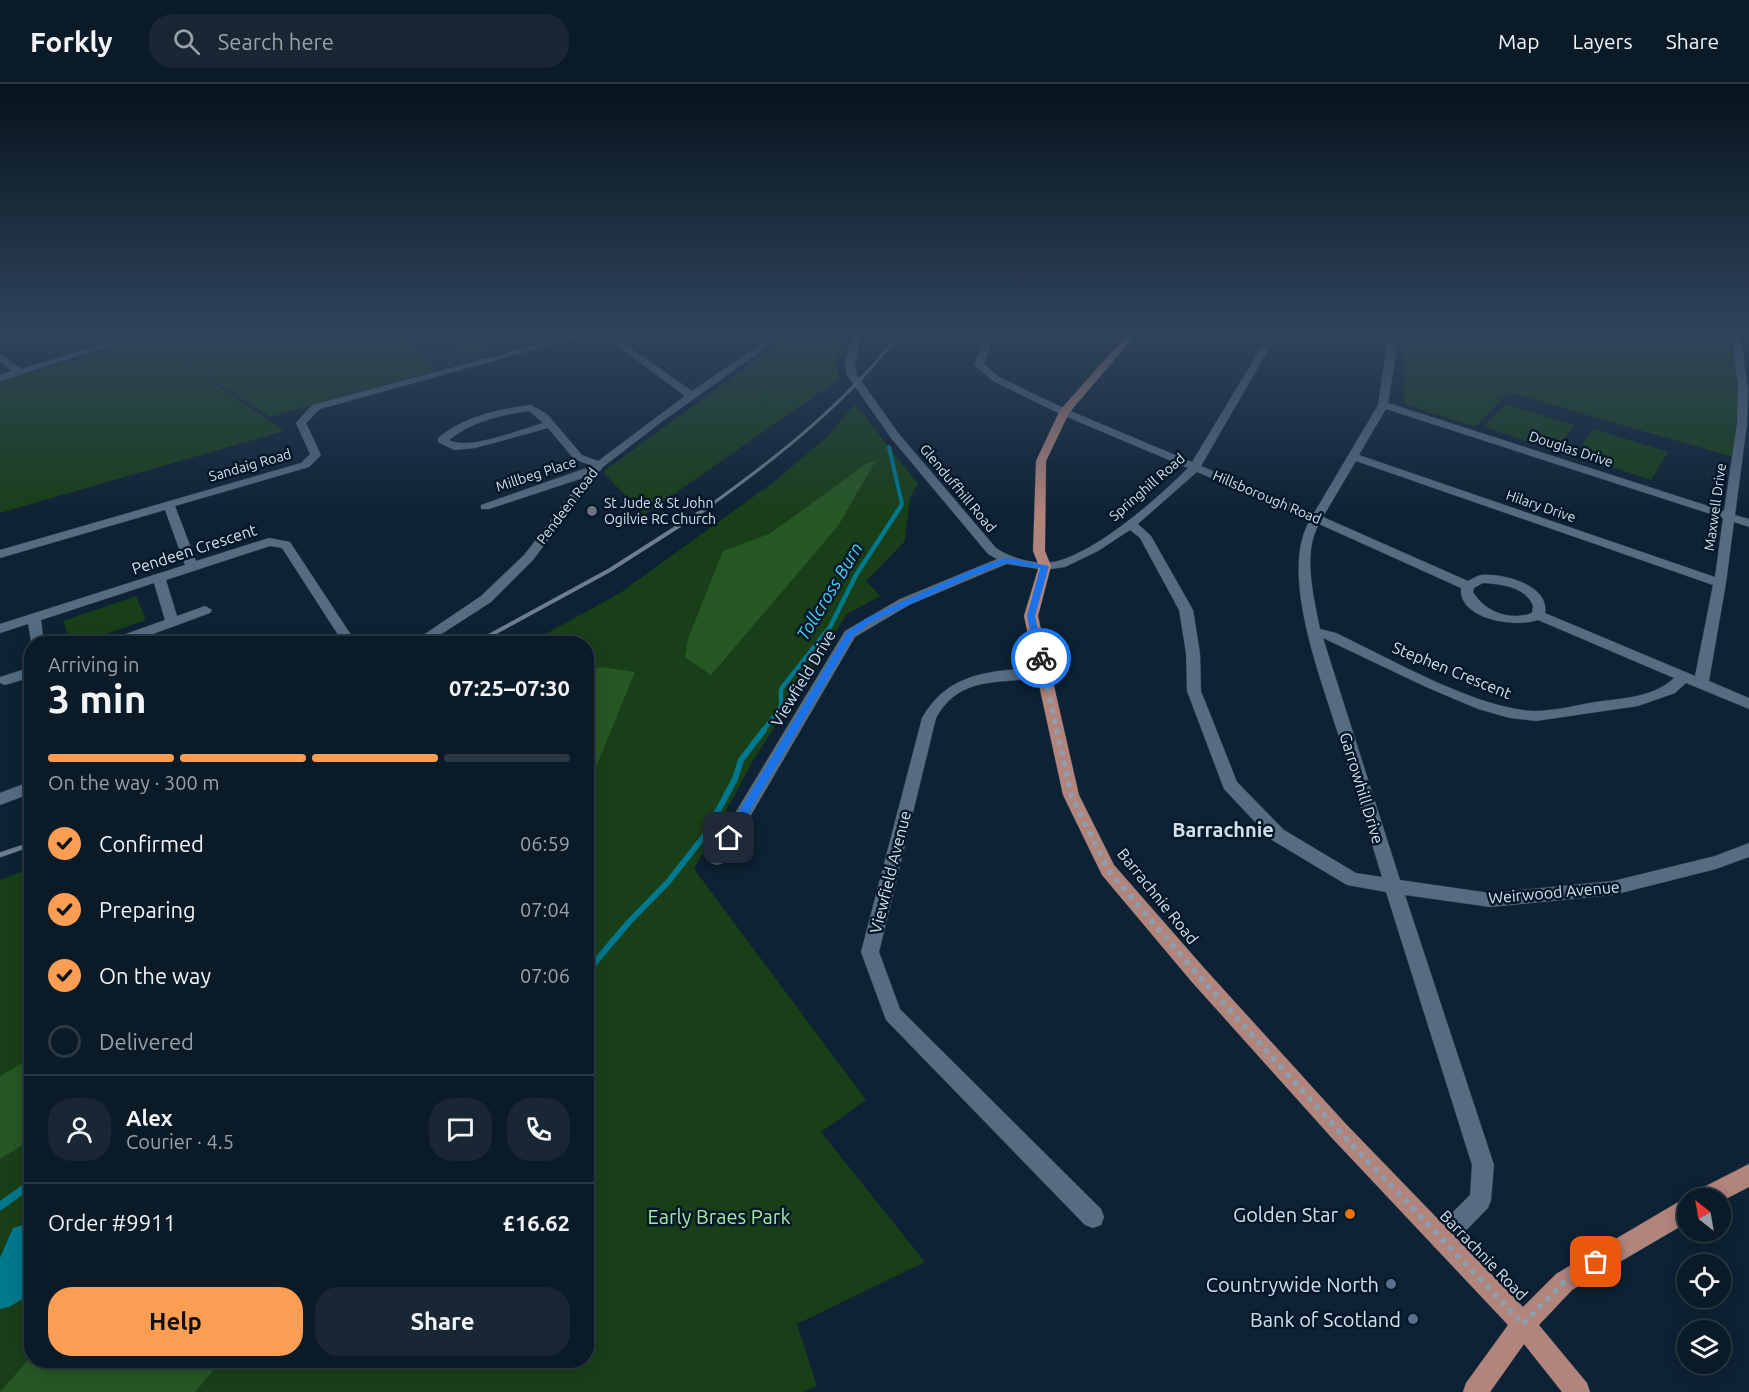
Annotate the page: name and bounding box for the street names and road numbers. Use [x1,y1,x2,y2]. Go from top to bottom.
street label: Douglas Drive [1527,428,1615,470]
street label: Glenduffhill Road [917,441,999,535]
street label: Sandaig Road [207,446,293,484]
street label: Springhill Road [1106,450,1188,524]
street label: Millbeg Place [494,453,578,495]
street label: Maxwell Drive [1701,462,1729,552]
street label: Pendeen Road [533,465,601,547]
street label: Hillsborough Road [1211,467,1323,527]
street label: Hilary Drive [1504,487,1578,525]
street label: Pendeen Crescent [129,520,259,578]
street label: Viewfield Drive [767,626,839,730]
street label: Stephen Crescent [1390,638,1515,702]
street label: Garrowhill Drive [1336,730,1388,846]
street label: Viewfield Avenue [866,809,914,935]
street label: Barrachnie Road [1114,845,1202,947]
street label: Weirwood Avenue [1488,877,1620,907]
street label: Barrachnie Road [1437,1206,1531,1304]

